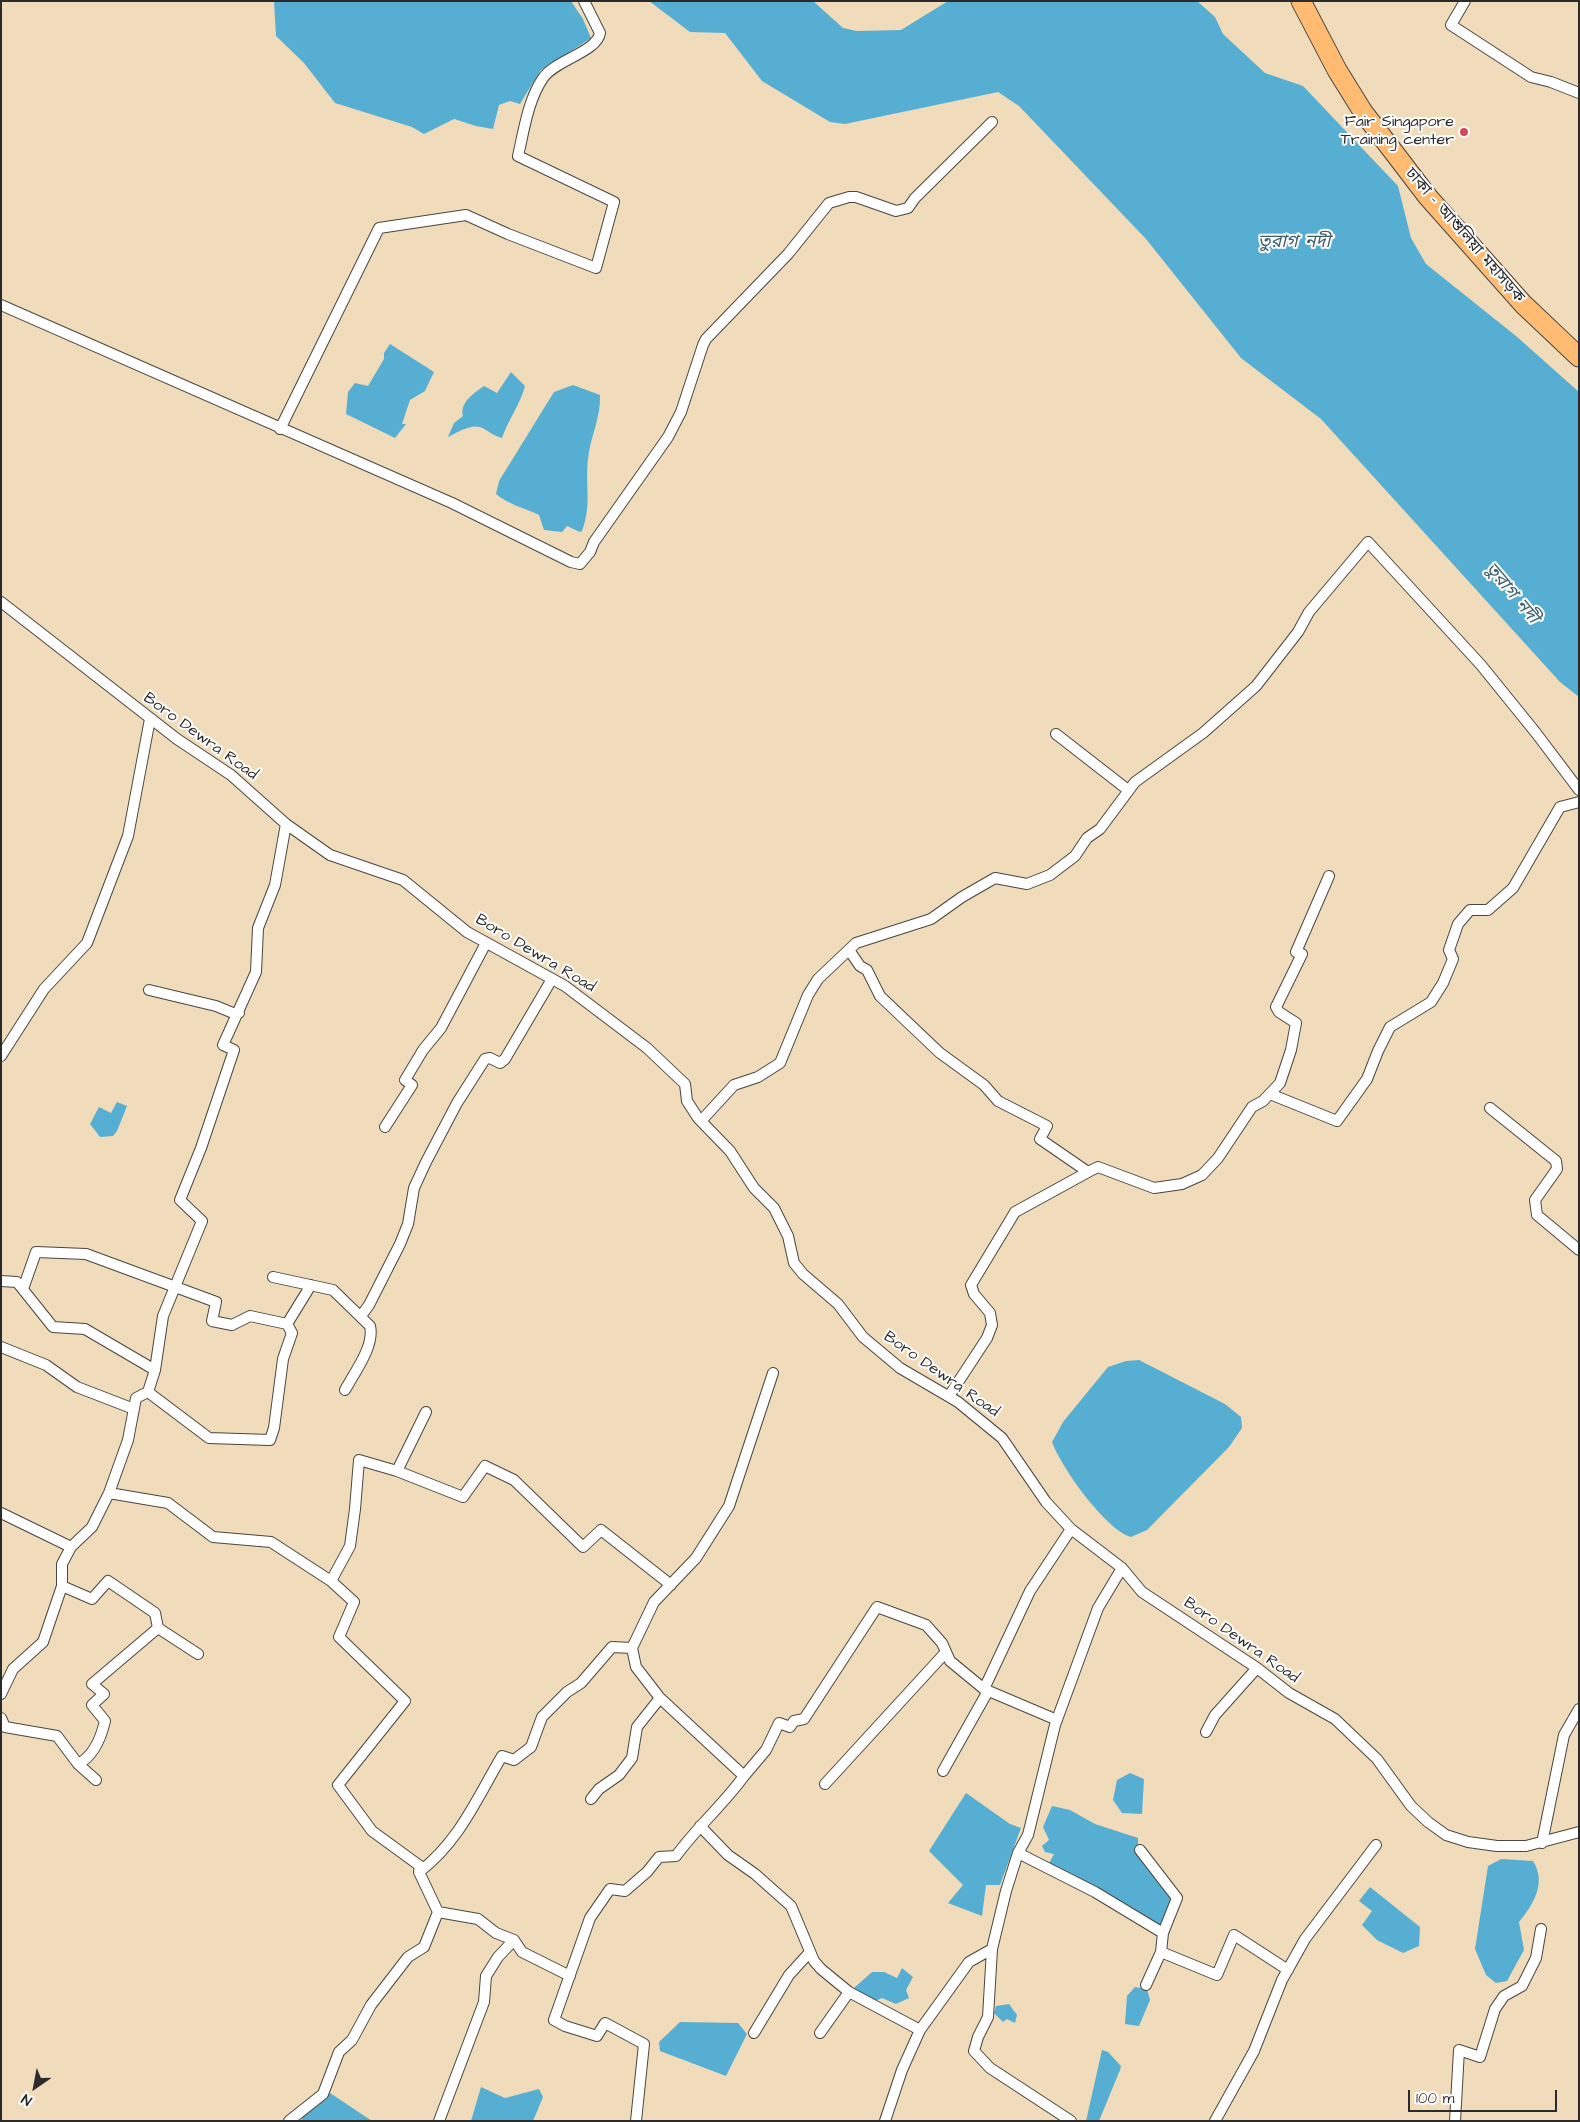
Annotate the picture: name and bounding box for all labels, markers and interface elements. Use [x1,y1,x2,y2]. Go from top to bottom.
place label: Fair Singapore Training center [1341,113,1454,151]
marker: Fair Singapore Training center [1458,126,1470,138]
street label: ঢাকা - আশুলিয়া মহাসড়ক [1400,165,1528,307]
water label: তুরাগ নদী [1258,232,1330,254]
water label: তুরাগ নদী [1479,559,1543,629]
street label: Boro Dewra Road [139,689,261,785]
street label: Boro Dewra Road [471,911,599,997]
street label: Boro Dewra Road [880,1328,1002,1422]
street label: Boro Dewra Road [1180,1594,1302,1688]
north arrow [10,2062,60,2112]
scale bar [1410,2080,1559,2112]
text: 100 m [1416,2088,1455,2109]
text: N [18,2089,36,2110]

